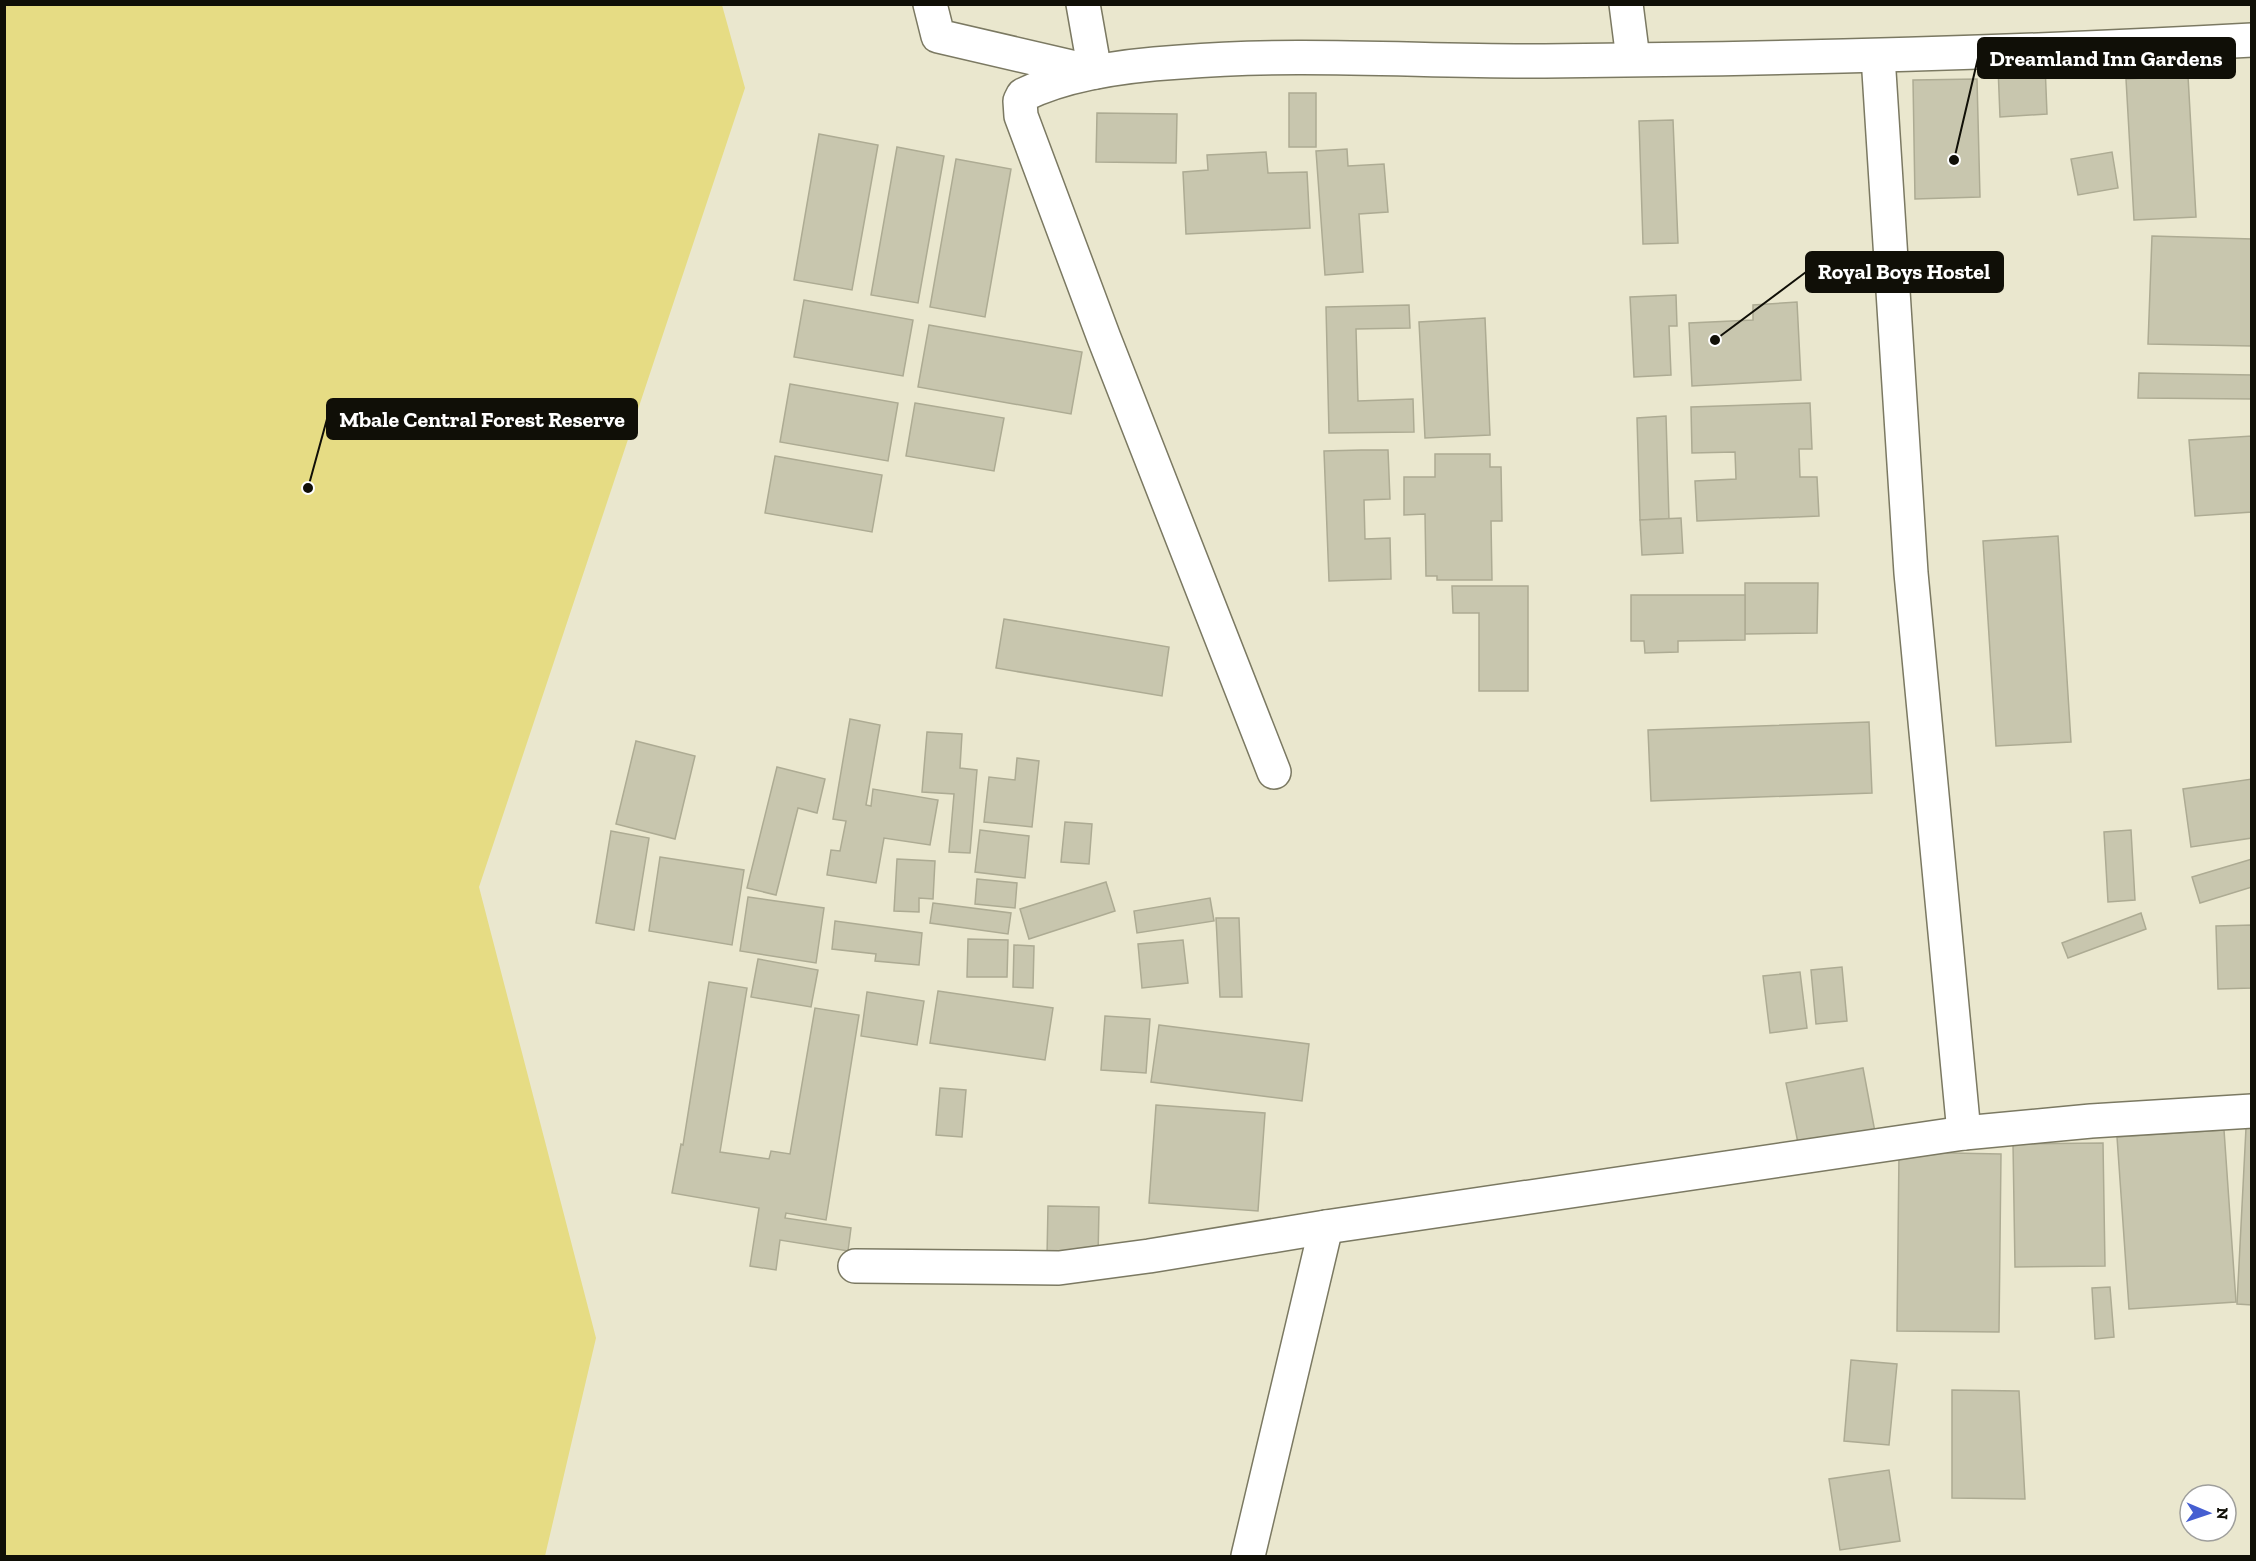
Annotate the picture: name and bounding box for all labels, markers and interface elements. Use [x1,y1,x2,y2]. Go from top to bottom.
callout: Dreamland Inn Gardens [1978,38,2235,78]
text: Dreamland Inn Gardens [1989,45,2223,72]
callout: Royal Boys Hostel [1806,252,2003,292]
text: Royal Boys Hostel [1818,258,1990,285]
callout: Mbale Central Forest Reserve [327,399,637,439]
text: Mbale Central Forest Reserve [339,406,625,433]
north arrow [2178,1483,2238,1543]
text: N [2213,1507,2232,1520]

